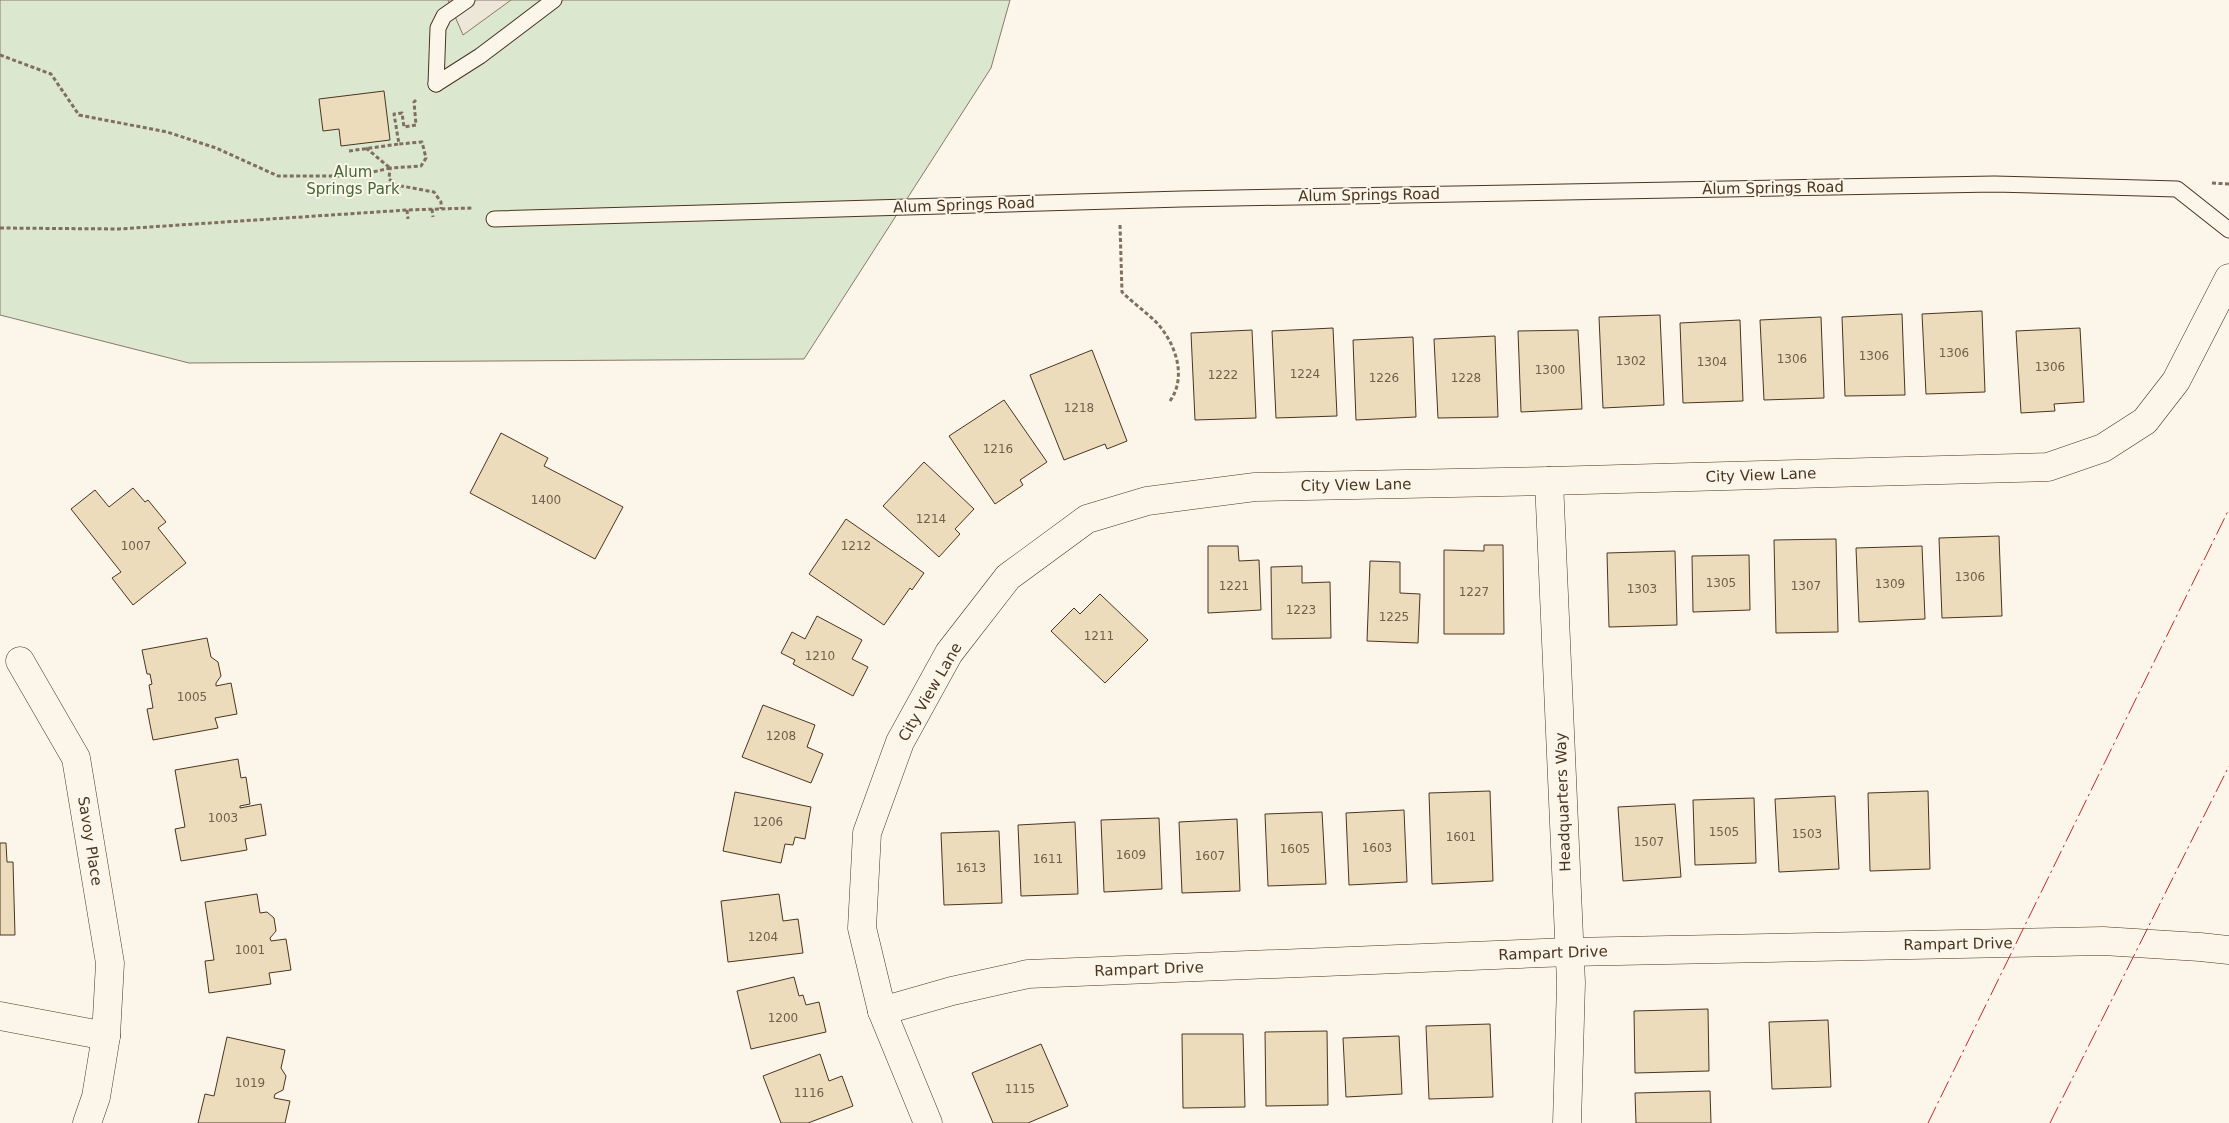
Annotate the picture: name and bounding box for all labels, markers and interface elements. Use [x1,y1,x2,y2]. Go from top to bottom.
park label: Alum Springs Park [306,163,400,198]
street label: Alum Springs Road [1702,178,1844,198]
street label: Alum Springs Road [1298,185,1440,205]
street label: Alum Springs Road [893,194,1035,216]
house number: 1306 [1939,346,1969,360]
house number: 1306 [1859,349,1889,363]
house number: 1306 [1777,352,1807,366]
house number: 1302 [1616,354,1646,368]
house number: 1304 [1697,355,1727,369]
house number: 1306 [2035,360,2065,374]
house number: 1300 [1535,363,1565,377]
house number: 1224 [1290,367,1320,381]
house number: 1222 [1208,368,1238,382]
house number: 1226 [1369,371,1399,385]
house number: 1228 [1451,371,1481,385]
house number: 1218 [1064,401,1094,415]
house number: 1216 [983,442,1013,456]
street label: City View Lane [1705,464,1817,486]
street label: City View Lane [1300,475,1412,495]
house number: 1400 [531,493,561,507]
house number: 1214 [916,512,946,526]
house number: 1007 [121,539,151,553]
house number: 1212 [841,539,871,553]
house number: 1306 [1955,570,1985,584]
house number: 1305 [1706,576,1736,590]
house number: 1309 [1875,577,1905,591]
house number: 1221 [1219,579,1249,593]
house number: 1307 [1791,579,1821,593]
house number: 1303 [1627,582,1657,596]
house number: 1227 [1459,585,1489,599]
house number: 1223 [1286,603,1316,617]
house number: 1225 [1379,610,1409,624]
house number: 1211 [1084,629,1114,643]
street label: City View Lane [894,640,966,744]
house number: 1210 [805,649,835,663]
house number: 1005 [177,690,207,704]
house number: 1208 [766,729,796,743]
street label: Headquarters Way [1552,732,1574,872]
street label: Savoy Place [74,795,106,887]
house number: 1003 [208,811,238,825]
house number: 1206 [753,815,783,829]
house number: 1505 [1709,825,1739,839]
house number: 1503 [1792,827,1822,841]
house number: 1601 [1446,830,1476,844]
house number: 1507 [1634,835,1664,849]
house number: 1603 [1362,841,1392,855]
house number: 1605 [1280,842,1310,856]
house number: 1609 [1116,848,1146,862]
house number: 1607 [1195,849,1225,863]
house number: 1611 [1033,852,1063,866]
house number: 1613 [956,861,986,875]
house number: 1204 [748,930,778,944]
street label: Rampart Drive [1903,934,2013,954]
street label: Rampart Drive [1498,942,1608,964]
house number: 1001 [235,943,265,957]
street label: Rampart Drive [1094,958,1204,980]
house number: 1200 [768,1011,798,1025]
house number: 1019 [235,1076,265,1090]
house number: 1115 [1005,1082,1035,1096]
house number: 1116 [794,1086,824,1100]

